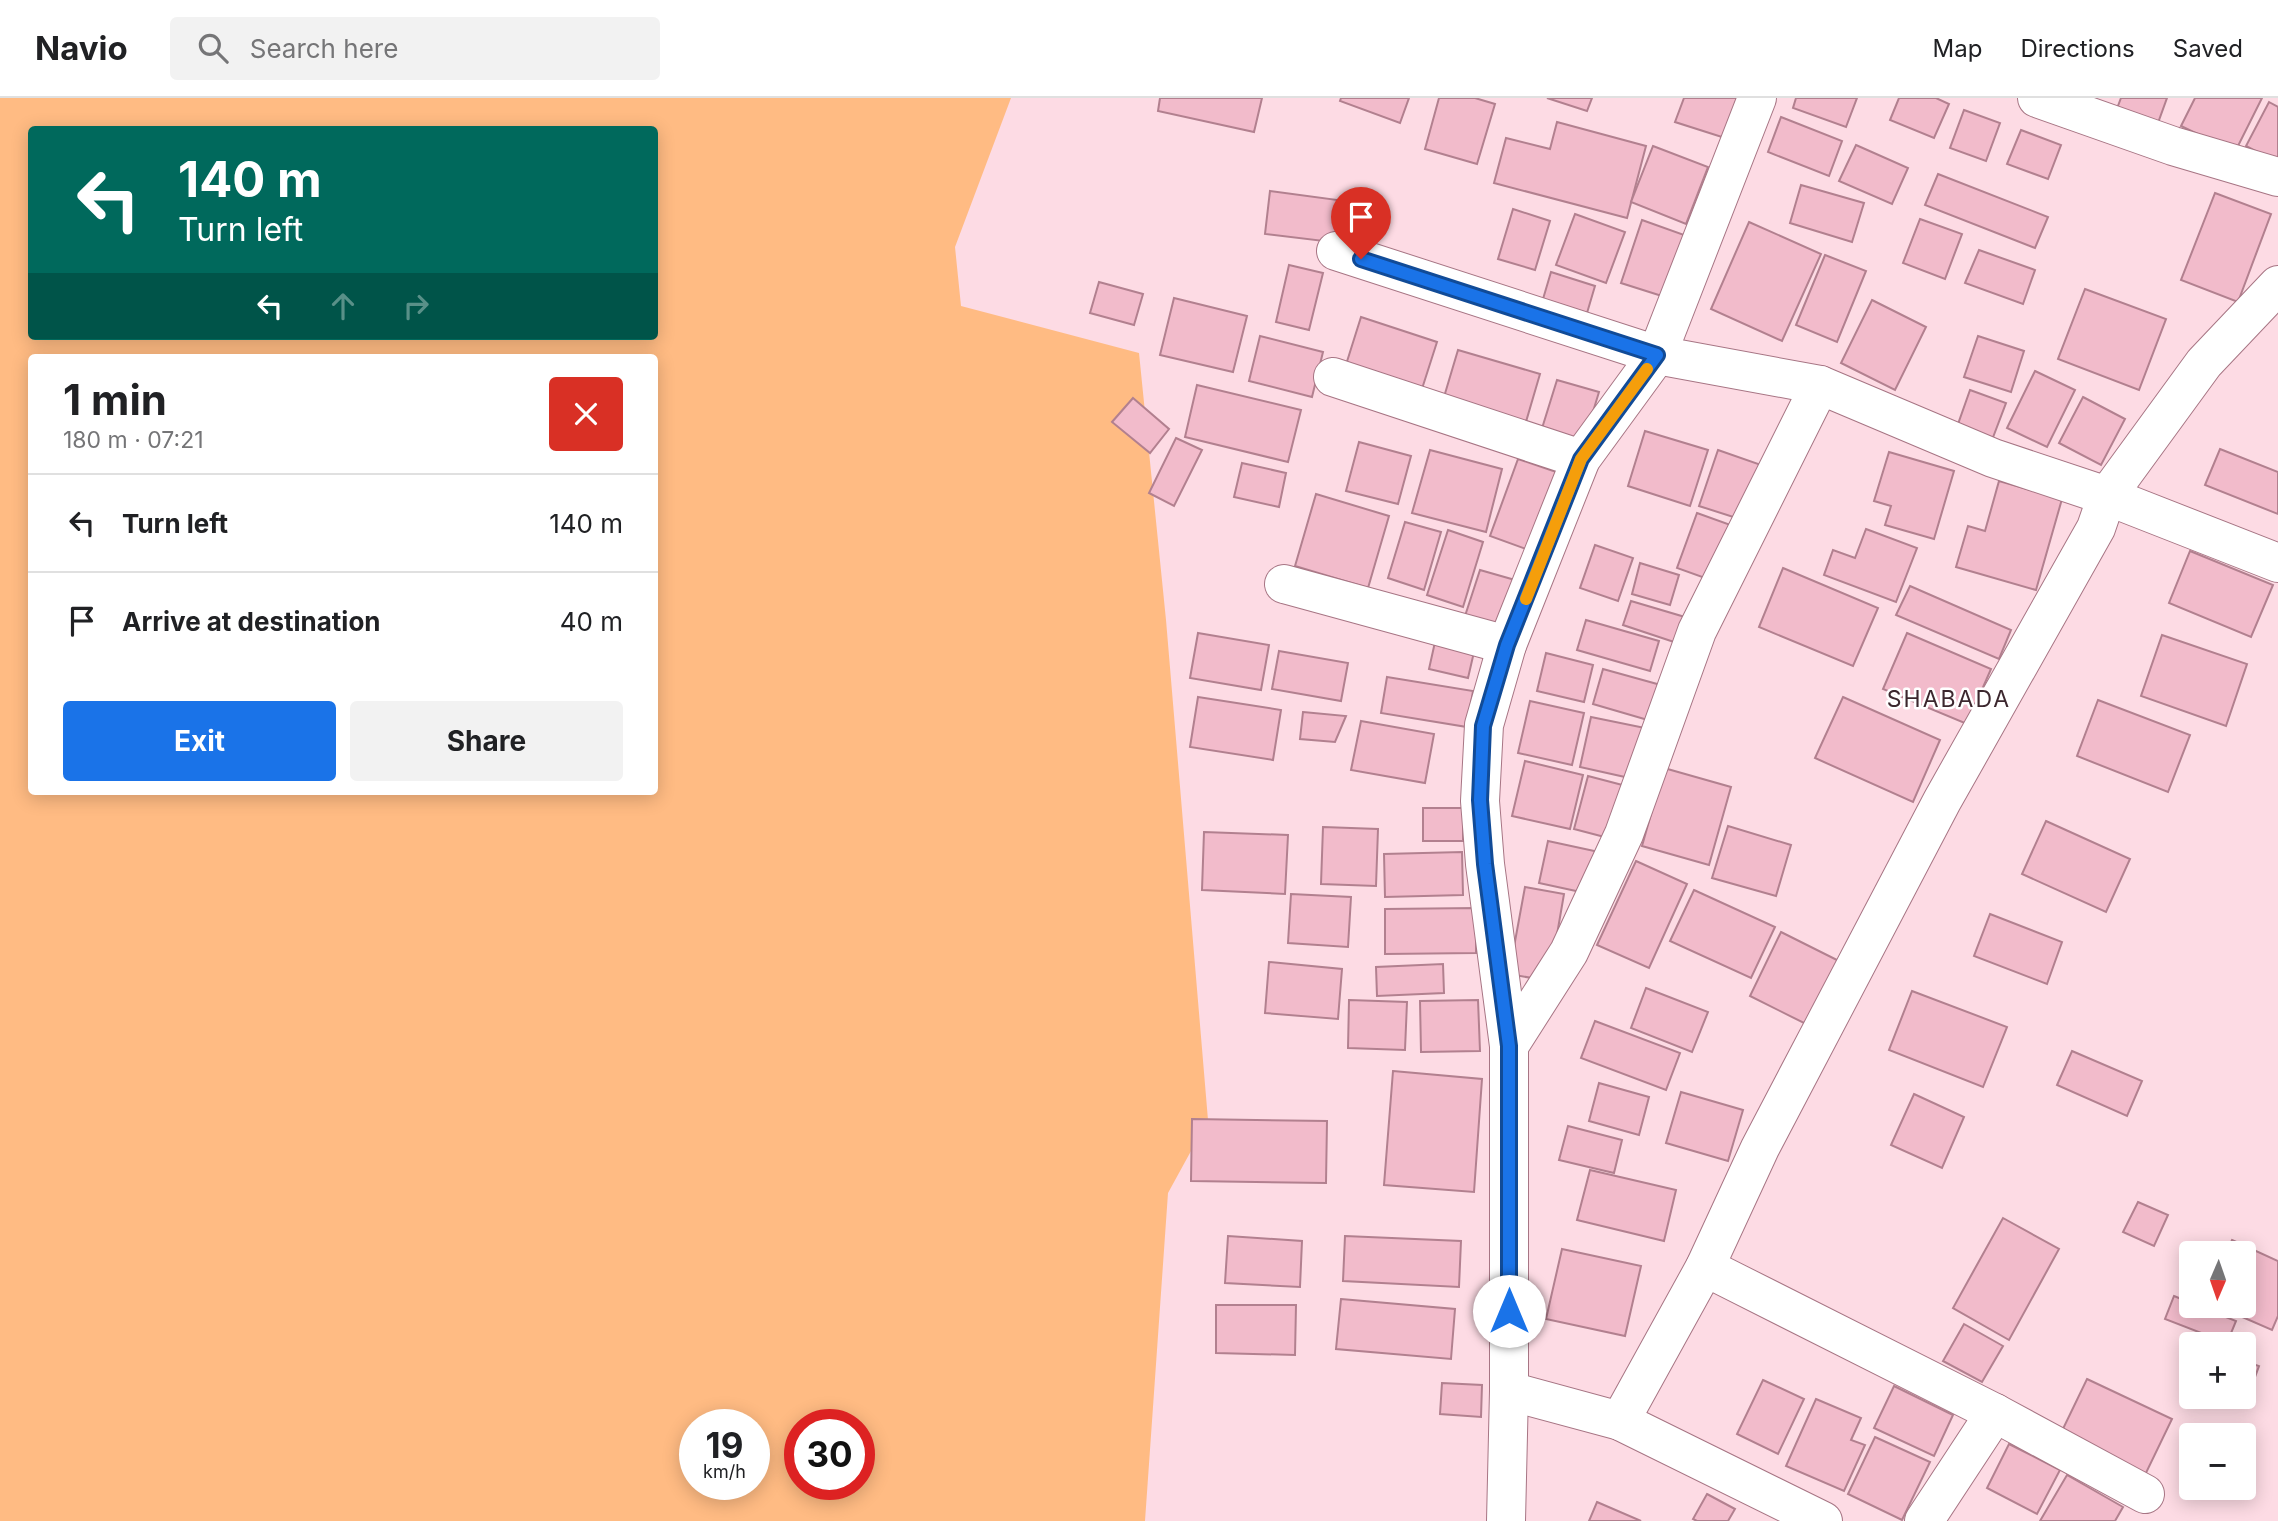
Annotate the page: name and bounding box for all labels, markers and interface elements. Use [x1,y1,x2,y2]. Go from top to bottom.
search box [170,17,660,80]
text: Navio [35,28,128,68]
icon: search [194,29,232,67]
text: Search here [250,33,398,64]
text: Map [1933,34,1982,63]
text: Directions [2020,34,2135,63]
text: Saved [2173,34,2243,63]
text: 140 m [178,150,322,209]
icon: left [63,154,154,245]
pin [1331,187,1391,259]
icon: arrive [1342,198,1380,236]
text: Turn left [178,210,303,249]
icon: left [251,287,289,325]
icon: ahead [324,287,362,325]
icon: right [397,287,435,325]
text: 1 min [63,374,167,425]
button: close [549,377,623,451]
text: 180 m · 07:21 [63,426,204,454]
icon: left [63,504,101,542]
text: Turn left [122,508,228,539]
text: 140 m [549,508,623,539]
icon: arrive [63,602,101,640]
text: Arrive at destination [122,606,381,637]
text: 40 m [560,606,623,637]
district label: SHABADA [1887,685,2011,713]
button: Exit [63,701,336,781]
button: Share [350,701,623,781]
north arrow [2179,1241,2256,1318]
map controls [2179,1241,2256,1500]
position arrow [1472,1274,1546,1348]
button: + [2179,1332,2256,1409]
speed limit sign: 30 [784,1409,875,1500]
button: − [2179,1423,2256,1500]
text: 19 [706,1424,743,1466]
text: km/h [703,1461,746,1482]

